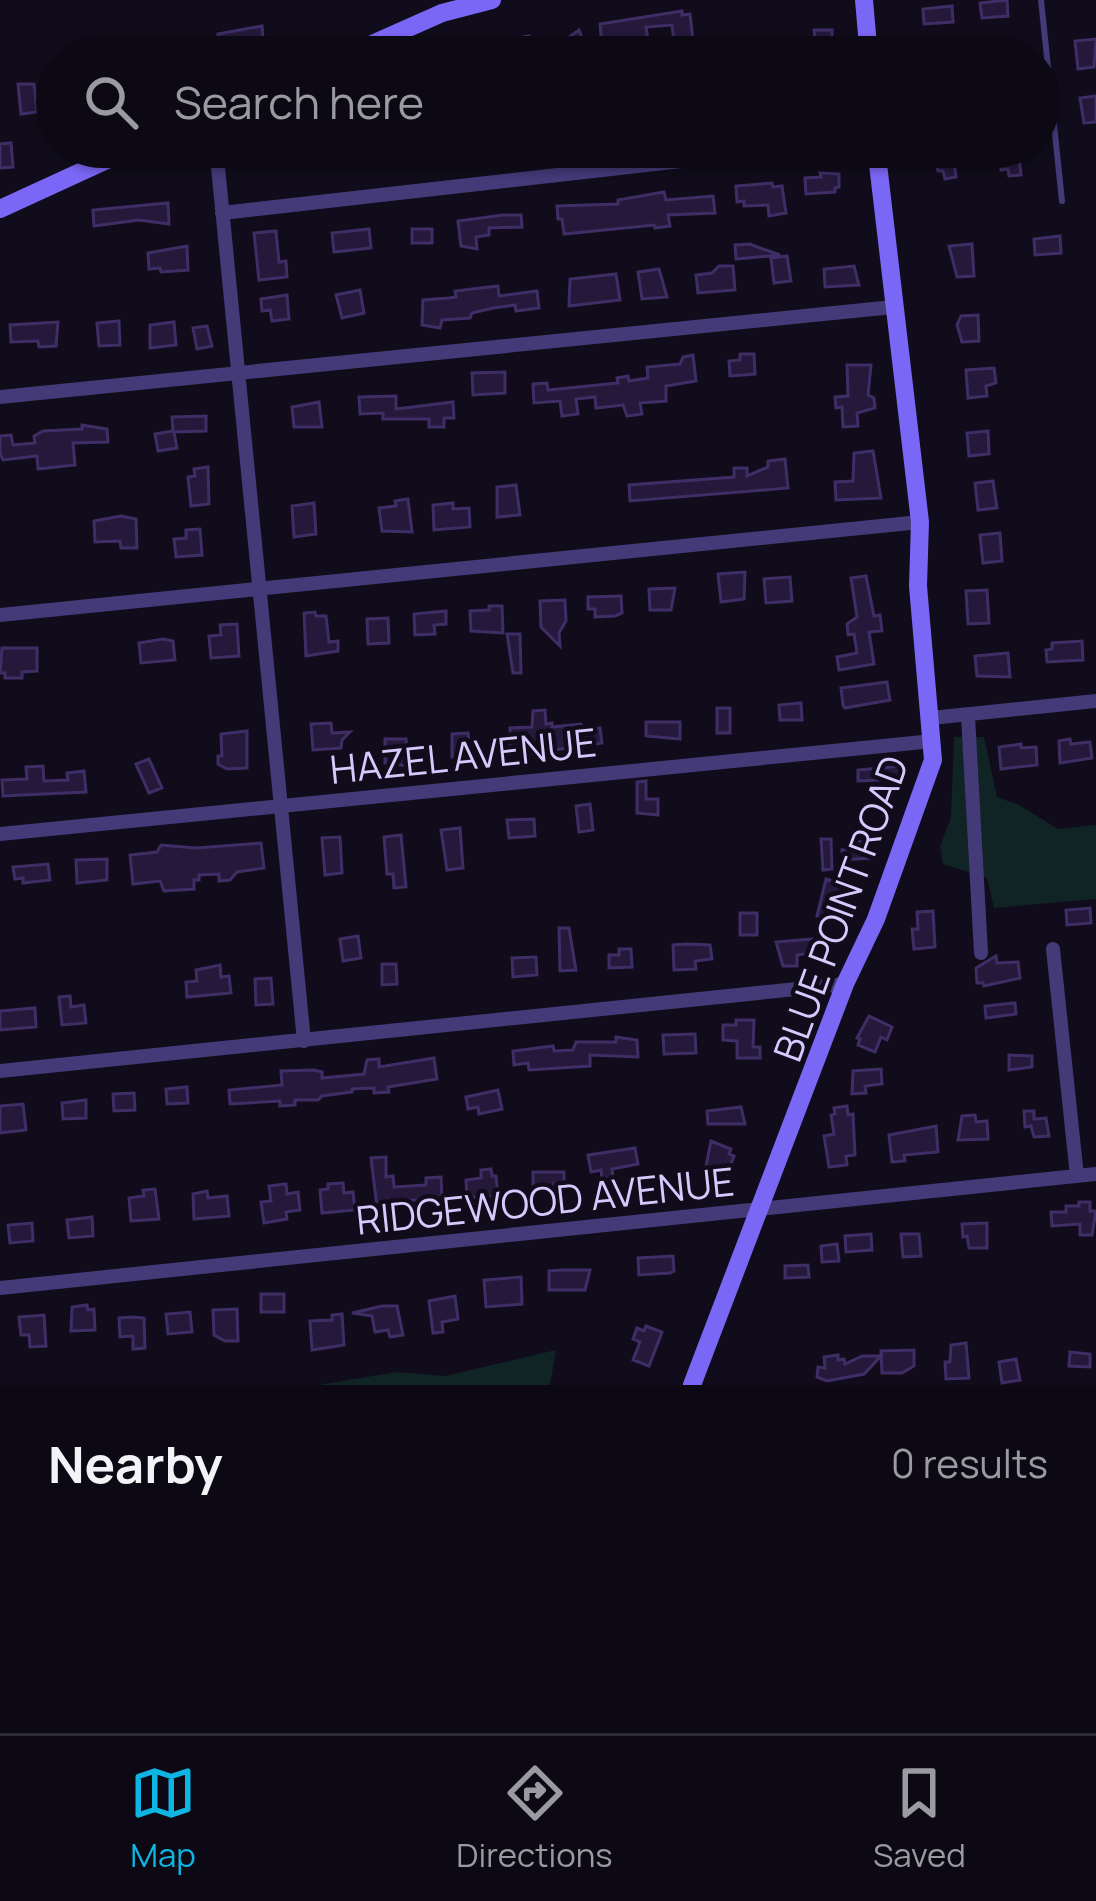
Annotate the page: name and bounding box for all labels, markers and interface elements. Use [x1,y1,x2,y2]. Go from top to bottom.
search box [36,36,1060,168]
icon: search [78,69,144,135]
text: Search here [174,71,424,133]
street label: HAZEL AVENUE [327,714,599,796]
street label: BLUE POINT ROAD [760,748,920,1068]
street label: RIDGEWOOD AVENUE [353,1153,737,1247]
text: Nearby [48,1429,223,1498]
text: 0 results [891,1436,1048,1490]
tab: Map [130,1760,196,1877]
tab: Directions [456,1760,613,1877]
tab: Saved [873,1760,966,1877]

